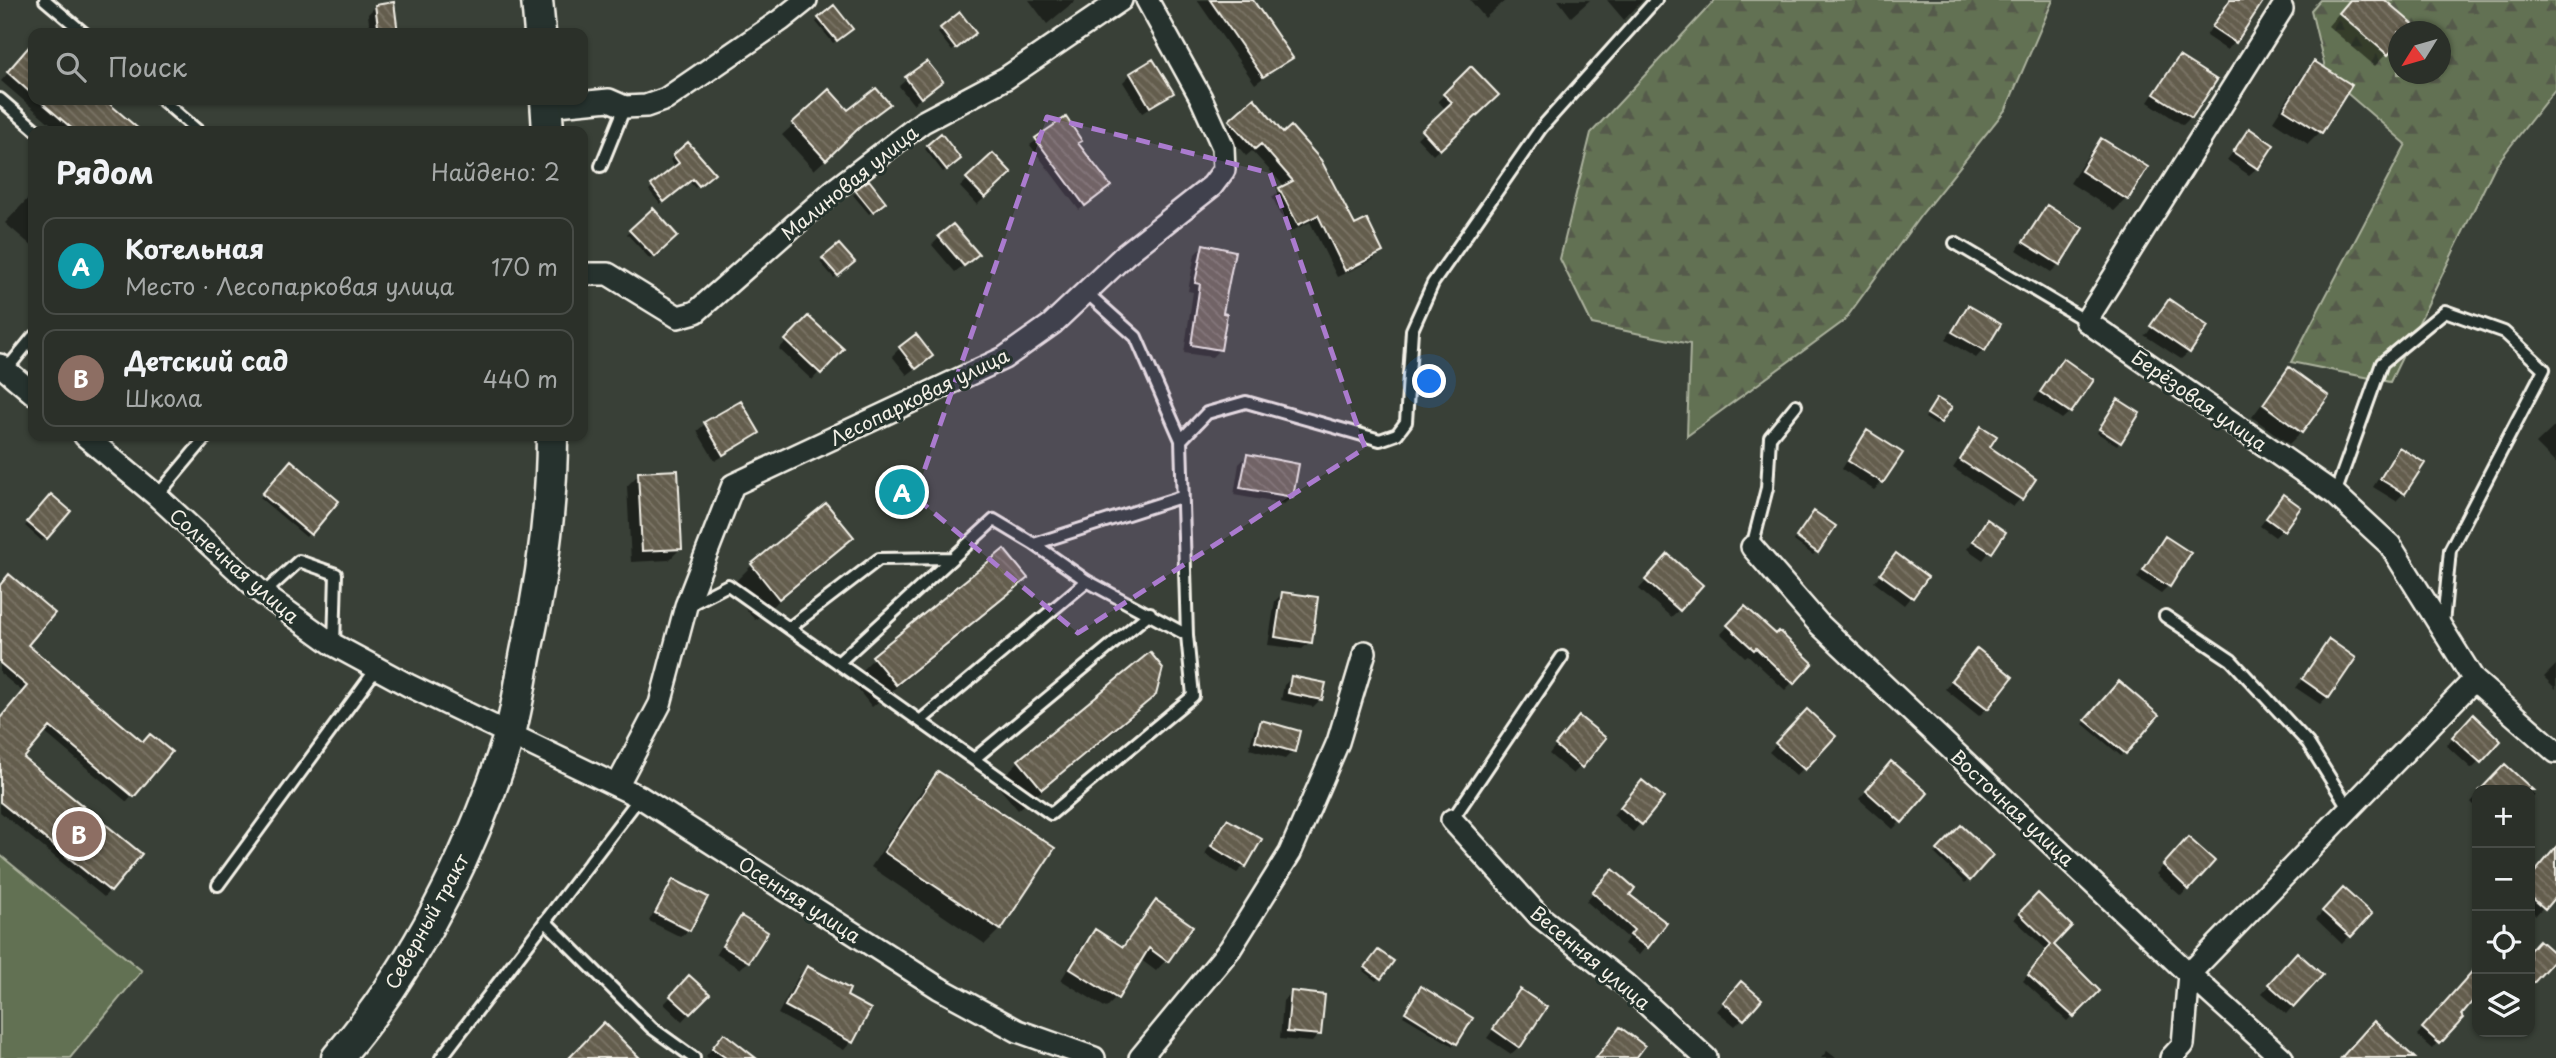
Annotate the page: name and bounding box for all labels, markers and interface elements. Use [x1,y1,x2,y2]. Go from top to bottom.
north arrow [2388,21,2451,84]
search box [28,28,588,105]
text: Поиск [108,47,187,86]
icon: search [52,48,90,86]
street label: Малиновая улица [774,118,924,246]
text: Рядом [56,149,154,194]
text: Найдено: 2 [431,154,560,189]
text: Котельная [125,229,264,268]
text: A [72,249,90,284]
text: 170 m [491,249,558,284]
text: Место · Лесопарковая улица [125,268,454,303]
street label: Лесопарковая улица [825,340,1013,452]
text: Детский сад [125,341,288,380]
street label: Берёзовая улица [2127,343,2274,457]
text: B [73,361,89,396]
text: 440 m [483,361,558,396]
your location [1412,364,1446,398]
text: Школа [125,380,202,415]
pin: A [879,466,925,518]
street label: Солнечная улица [164,501,306,629]
street label: Восточная улица [1945,742,2081,872]
map controls [2472,785,2535,1037]
button: + [2472,785,2535,848]
pin: B [56,808,102,860]
street label: Северный тракт [377,847,475,994]
button: − [2472,848,2535,911]
street label: Осенняя улица [733,849,867,949]
street label: Весенняя улица [1525,898,1657,1016]
button: locate [2472,911,2535,974]
button: layers [2472,974,2535,1037]

